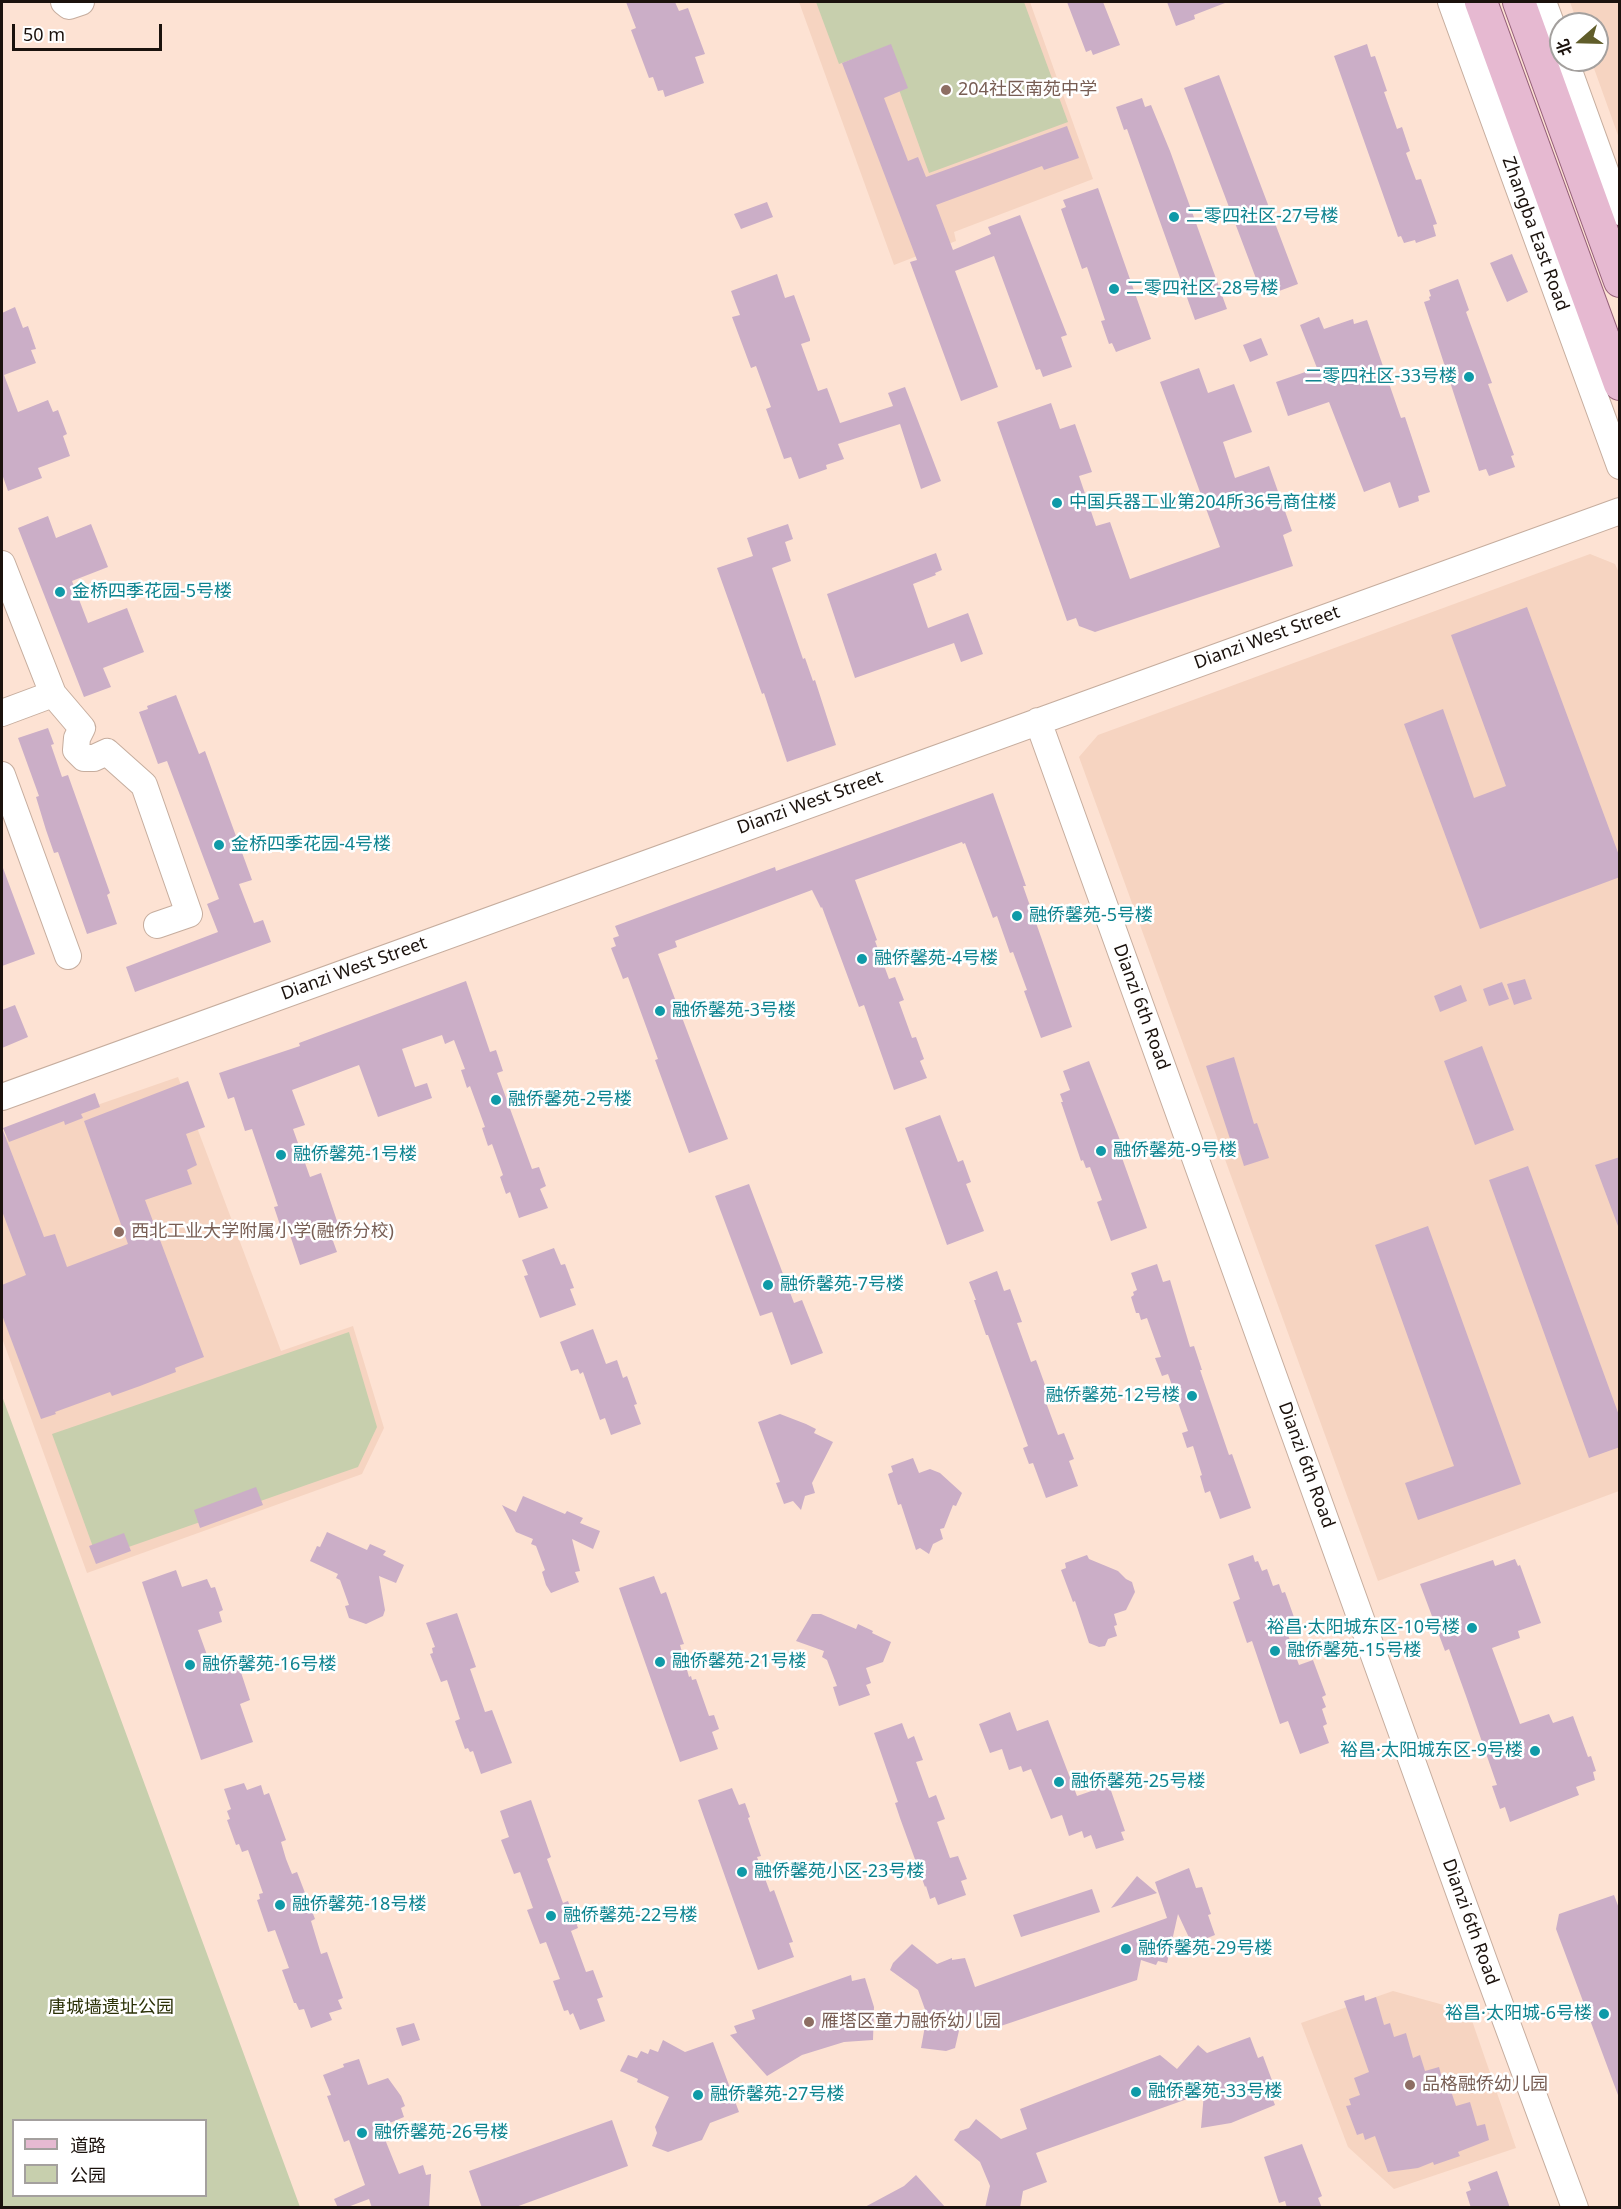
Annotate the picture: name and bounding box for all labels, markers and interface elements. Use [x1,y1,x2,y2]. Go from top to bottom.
scale bar [15,12,165,50]
north arrow [1549,12,1609,72]
text: 50 m [23,22,65,46]
text: 北 [1551,36,1577,59]
place label: 204社区南苑中学 [958,79,1097,101]
marker: 204社区南苑中学 [939,83,953,97]
street label: Zhangba East Road [1497,154,1573,314]
place label: 二零四社区-27号楼 [1186,206,1338,228]
marker: 二零四社区-27号楼 [1167,210,1181,224]
place label: 二零四社区-28号楼 [1126,278,1278,300]
marker: 二零四社区-28号楼 [1107,282,1121,296]
place label: 二零四社区-33号楼 [1305,366,1457,388]
marker: 二零四社区-33号楼 [1462,370,1476,384]
place label: 中国兵器工业第204所36号商住楼 [1069,492,1336,514]
marker: 中国兵器工业第204所36号商住楼 [1050,496,1064,510]
place label: 金桥四季花园-5号楼 [72,581,232,603]
marker: 金桥四季花园-5号楼 [53,585,67,599]
street label: Dianzi West Street [1191,602,1343,674]
street label: Dianzi West Street [734,767,886,839]
place label: 金桥四季花园-4号楼 [231,834,391,856]
marker: 金桥四季花园-4号楼 [212,838,226,852]
place label: 融侨馨苑-5号楼 [1029,905,1153,927]
marker: 融侨馨苑-5号楼 [1010,909,1024,923]
street label: Dianzi West Street [278,933,430,1005]
street label: Dianzi 6th Road [1108,941,1174,1073]
place label: 融侨馨苑-4号楼 [874,948,998,970]
marker: 融侨馨苑-4号楼 [855,952,869,966]
place label: 融侨馨苑-3号楼 [672,1000,796,1022]
marker: 融侨馨苑-3号楼 [653,1004,667,1018]
place label: 融侨馨苑-2号楼 [508,1089,632,1111]
marker: 融侨馨苑-2号楼 [489,1093,503,1107]
place label: 融侨馨苑-9号楼 [1113,1140,1237,1162]
place label: 融侨馨苑-1号楼 [293,1144,417,1166]
marker: 融侨馨苑-9号楼 [1094,1144,1108,1158]
marker: 融侨馨苑-1号楼 [274,1148,288,1162]
place label: 西北工业大学附属小学(融侨分校) [131,1221,394,1243]
marker: 西北工业大学附属小学(融侨分校) [112,1225,126,1239]
place label: 融侨馨苑-7号楼 [780,1274,904,1296]
marker: 融侨馨苑-7号楼 [761,1278,775,1292]
place label: 融侨馨苑-12号楼 [1046,1385,1180,1407]
marker: 融侨馨苑-12号楼 [1185,1389,1199,1403]
street label: Dianzi 6th Road [1273,1399,1339,1531]
place label: 裕昌·太阳城东区-10号楼 [1267,1617,1460,1639]
marker: 裕昌·太阳城东区-10号楼 [1465,1621,1479,1635]
place label: 融侨馨苑-15号楼 [1287,1640,1421,1662]
marker: 融侨馨苑-15号楼 [1268,1644,1282,1658]
place label: 融侨馨苑-21号楼 [672,1651,806,1673]
place label: 融侨馨苑-16号楼 [202,1654,336,1676]
marker: 融侨馨苑-21号楼 [653,1655,667,1669]
marker: 融侨馨苑-16号楼 [183,1658,197,1672]
place label: 裕昌·太阳城东区-9号楼 [1340,1740,1523,1762]
marker: 裕昌·太阳城东区-9号楼 [1528,1744,1542,1758]
place label: 融侨馨苑-25号楼 [1071,1771,1205,1793]
marker: 融侨馨苑-25号楼 [1052,1775,1066,1789]
street label: Dianzi 6th Road [1437,1856,1503,1988]
place label: 融侨馨苑小区-23号楼 [754,1861,924,1883]
marker: 融侨馨苑小区-23号楼 [735,1865,749,1879]
place label: 融侨馨苑-18号楼 [292,1894,426,1916]
marker: 融侨馨苑-18号楼 [273,1898,287,1912]
place label: 融侨馨苑-22号楼 [563,1905,697,1927]
marker: 融侨馨苑-22号楼 [544,1909,558,1923]
place label: 融侨馨苑-29号楼 [1138,1938,1272,1960]
marker: 融侨馨苑-29号楼 [1119,1942,1133,1956]
park label: 唐城墙遗址公园 [48,1997,174,2019]
place label: 裕昌·太阳城-6号楼 [1445,2003,1592,2025]
marker: 裕昌·太阳城-6号楼 [1597,2007,1611,2021]
place label: 雁塔区童力融侨幼儿园 [821,2011,1001,2033]
marker: 雁塔区童力融侨幼儿园 [802,2015,816,2029]
place label: 品格融侨幼儿园 [1422,2074,1548,2096]
marker: 品格融侨幼儿园 [1403,2078,1417,2092]
place label: 融侨馨苑-33号楼 [1148,2081,1282,2103]
place label: 融侨馨苑-27号楼 [710,2084,844,2106]
marker: 融侨馨苑-33号楼 [1129,2085,1143,2099]
marker: 融侨馨苑-27号楼 [691,2088,705,2102]
legend [12,2119,207,2197]
place label: 融侨馨苑-26号楼 [374,2122,508,2144]
marker: 融侨馨苑-26号楼 [355,2126,369,2140]
text: 道路 [70,2133,106,2157]
text: 公园 [70,2163,106,2187]

